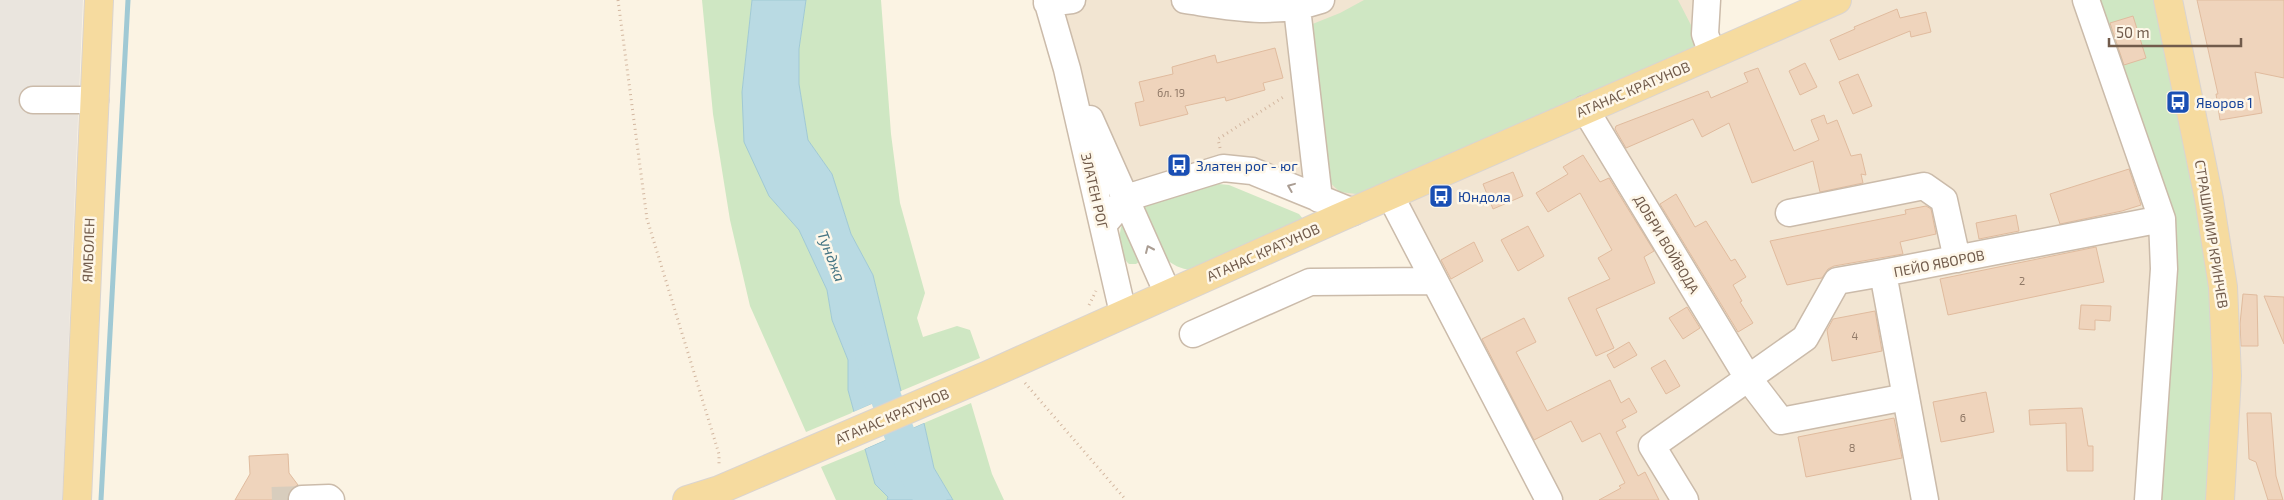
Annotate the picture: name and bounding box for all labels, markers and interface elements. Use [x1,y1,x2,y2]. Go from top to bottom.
scale bar [2109,15,2242,47]
text: 50 m [2116,23,2150,41]
street label: АТАНАС КРАТУНОВ [1574,57,1692,121]
house number: бл. 19 [1157,86,1185,99]
bus stop icon: Яворов 1 [2165,89,2191,115]
place label: Яворов 1 [2196,94,2253,111]
street label: ЗЛАТЕН РОГ [1078,151,1112,231]
bus stop icon: Златен рог - юг [1166,152,1192,178]
place label: Златен рог - юг [1196,157,1298,174]
street label: СТРАШИМИР КРИНЧЕВ [2192,159,2232,309]
one-way arrow [1287,183,1296,193]
bus stop icon: Юндола [1428,183,1454,209]
place label: Юндола [1458,188,1511,205]
street label: ДОБРИ ВОЙВОДА [1631,191,1703,297]
street label: ЯМБОЛЕН [78,217,98,283]
street label: АТАНАС КРАТУНОВ [1204,219,1322,285]
water label: Тунджа [814,228,850,284]
one-way arrow [1144,245,1155,254]
street label: ПЕЙО ЯВОРОВ [1892,246,1986,280]
house number: 2 [2019,274,2025,287]
house number: 4 [1852,329,1859,342]
street label: АТАНАС КРАТУНОВ [833,384,951,448]
house number: 6 [1960,411,1966,424]
house number: 8 [1849,441,1855,454]

